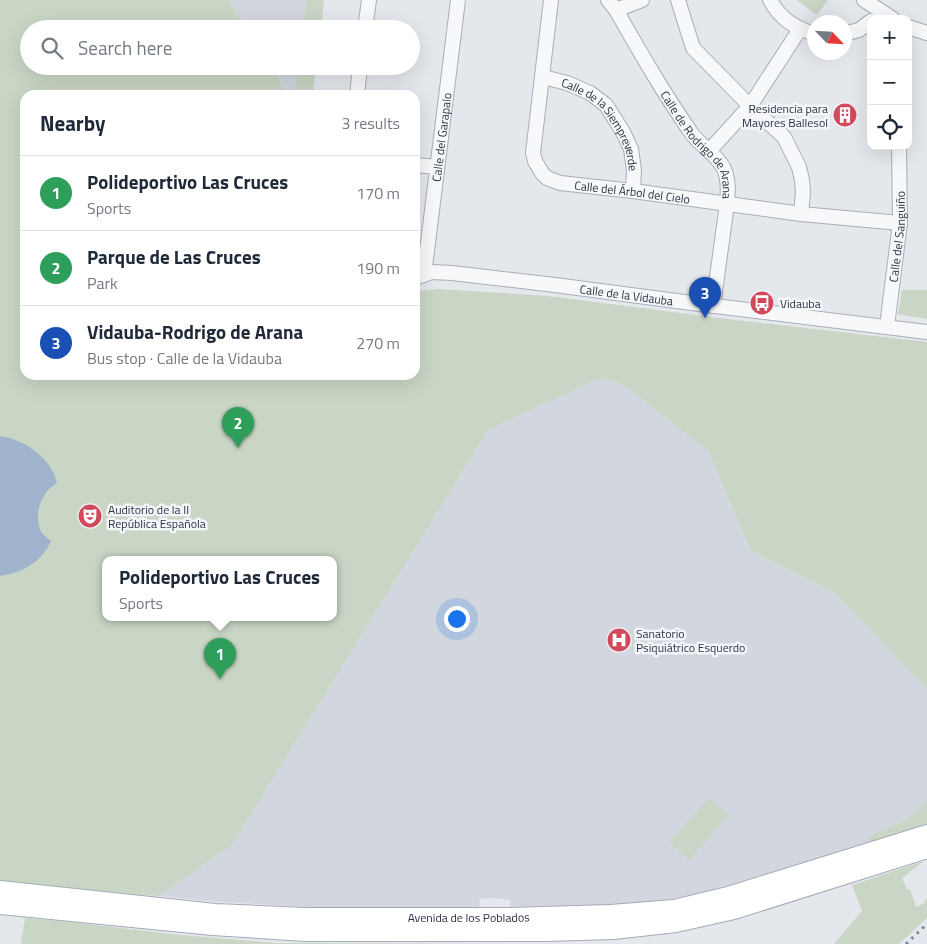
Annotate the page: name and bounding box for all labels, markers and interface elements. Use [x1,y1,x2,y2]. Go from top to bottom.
north arrow [807,15,852,60]
map controls [867,15,912,150]
button: + [867,15,912,60]
search box [20,20,420,75]
text: Search here [78,33,172,62]
icon: search [38,34,66,62]
button: − [867,60,912,105]
street label: Calle de la Siempreverde [560,73,644,172]
street label: Calle de Rodrigo de Arana [656,87,737,199]
street label: Calle del Garapalo [426,91,456,183]
place label: Residencia para Mayores Ballesol [742,99,828,132]
building icon: Residencia para Mayores Ballesol [832,102,858,128]
button: locate [867,105,912,150]
text: Nearby [40,107,105,139]
text: 3 results [341,111,400,135]
text: Polideportivo Las Cruces [87,167,288,196]
street label: Calle del Árbol del Cielo [574,175,691,208]
text: 1 [52,181,60,205]
text: 170 m [356,181,400,205]
street label: Calle del Sanguiño [883,191,910,283]
text: Sports [87,196,131,220]
text: Parque de Las Cruces [87,242,261,271]
text: 2 [52,256,60,280]
text: 190 m [356,256,400,280]
text: Park [87,271,118,295]
pin: 3 [689,277,721,318]
street label: Calle de la Vidauba [579,279,674,310]
bus stop icon: Vidauba [749,290,775,316]
place label: Vidauba [780,294,821,313]
text: Vidauba-Rodrigo de Arana [87,317,303,346]
text: 3 [52,331,60,355]
text: 270 m [356,331,400,355]
text: Bus stop · Calle de la Vidauba [87,346,282,370]
pin: 2 [222,407,254,448]
place label: Auditorio de la II República Española [108,500,206,533]
theatre icon: Auditorio de la II República Española [77,503,103,529]
popup [102,556,337,621]
text: Polideportivo Las Cruces [119,562,320,591]
text: Sports [119,591,163,615]
your location [444,606,470,632]
place label: Sanatorio Psiquiátrico Esquerdo [636,624,745,657]
hospital icon: Sanatorio Psiquiátrico Esquerdo [606,627,632,653]
pin: 1 [204,638,236,679]
street label: Avenida de los Poblados [408,907,530,927]

